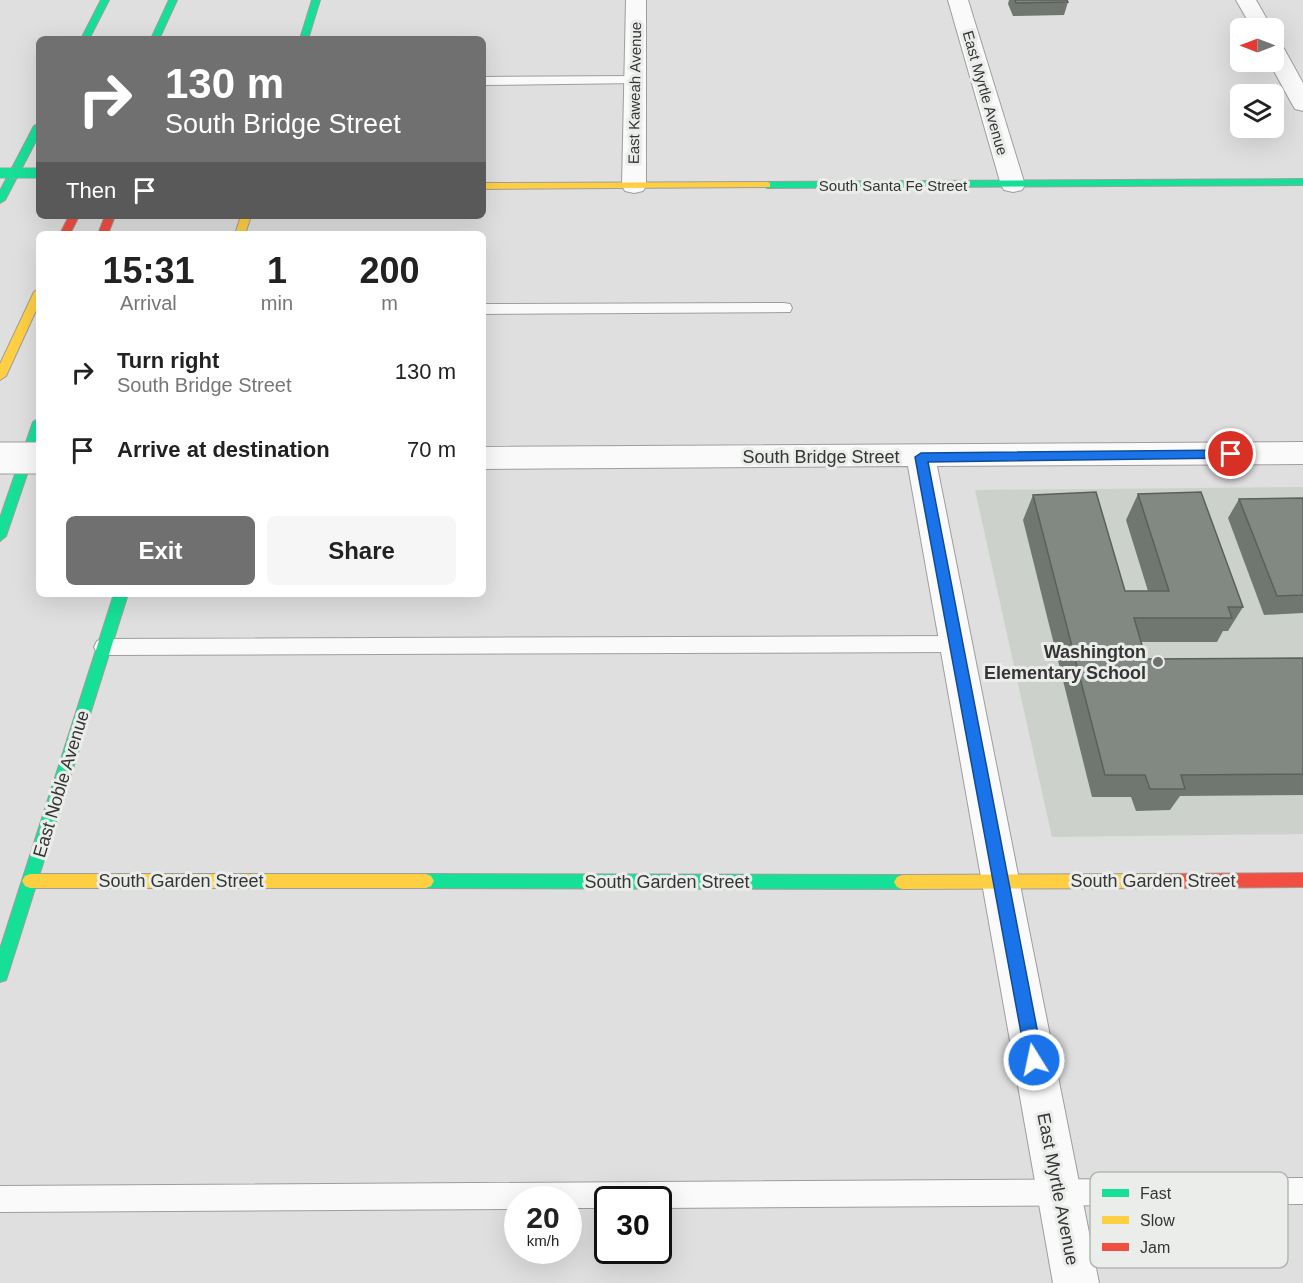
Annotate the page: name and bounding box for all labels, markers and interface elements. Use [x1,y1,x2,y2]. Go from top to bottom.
north arrow [1230,18,1284,72]
map controls [1230,18,1284,138]
street label: East Kaweah Avenue [625,22,644,164]
street label: East Myrtle Avenue [960,29,1011,157]
icon: right [66,60,144,138]
text: 130 m [165,60,284,107]
button: layers [1230,84,1284,138]
text: South Bridge Street [165,109,401,139]
icon: arrive [128,174,161,207]
street label: South Santa Fe Street [819,177,968,194]
text: Then [66,178,116,203]
text: 15:31 [102,250,194,291]
text: 1 [267,250,287,291]
text: 200 [359,250,420,291]
text: Arrival [120,292,177,314]
text: min [261,292,293,314]
text: m [381,292,398,314]
text: Turn right [117,348,219,373]
icon: right [66,356,99,389]
text: 130 m [395,359,456,384]
text: South Bridge Street [117,374,292,396]
pin [1205,428,1256,479]
icon: arrive [66,434,99,467]
text: Arrive at destination [117,437,330,462]
text: 70 m [407,437,456,462]
icon: arrive [1214,437,1247,470]
street label: South Bridge Street [742,447,900,467]
button: Exit [66,516,255,585]
button: Share [267,516,456,585]
place label: Washington Elementary School [984,642,1146,683]
marker: Washington Elementary School [1151,655,1165,669]
street label: East Noble Avenue [29,708,93,860]
street label: South Garden Street [98,871,264,891]
street label: South Garden Street [1070,871,1236,891]
street label: South Garden Street [584,872,750,892]
position arrow [1002,1028,1066,1092]
street label: East Myrtle Avenue [1033,1111,1083,1267]
legend [1090,1172,1288,1268]
text: Fast [1140,1185,1172,1202]
speed limit sign: 30 [594,1186,672,1264]
text: 20 [526,1201,560,1234]
text: Slow [1140,1212,1175,1229]
text: km/h [527,1232,559,1249]
text: Jam [1140,1239,1170,1256]

